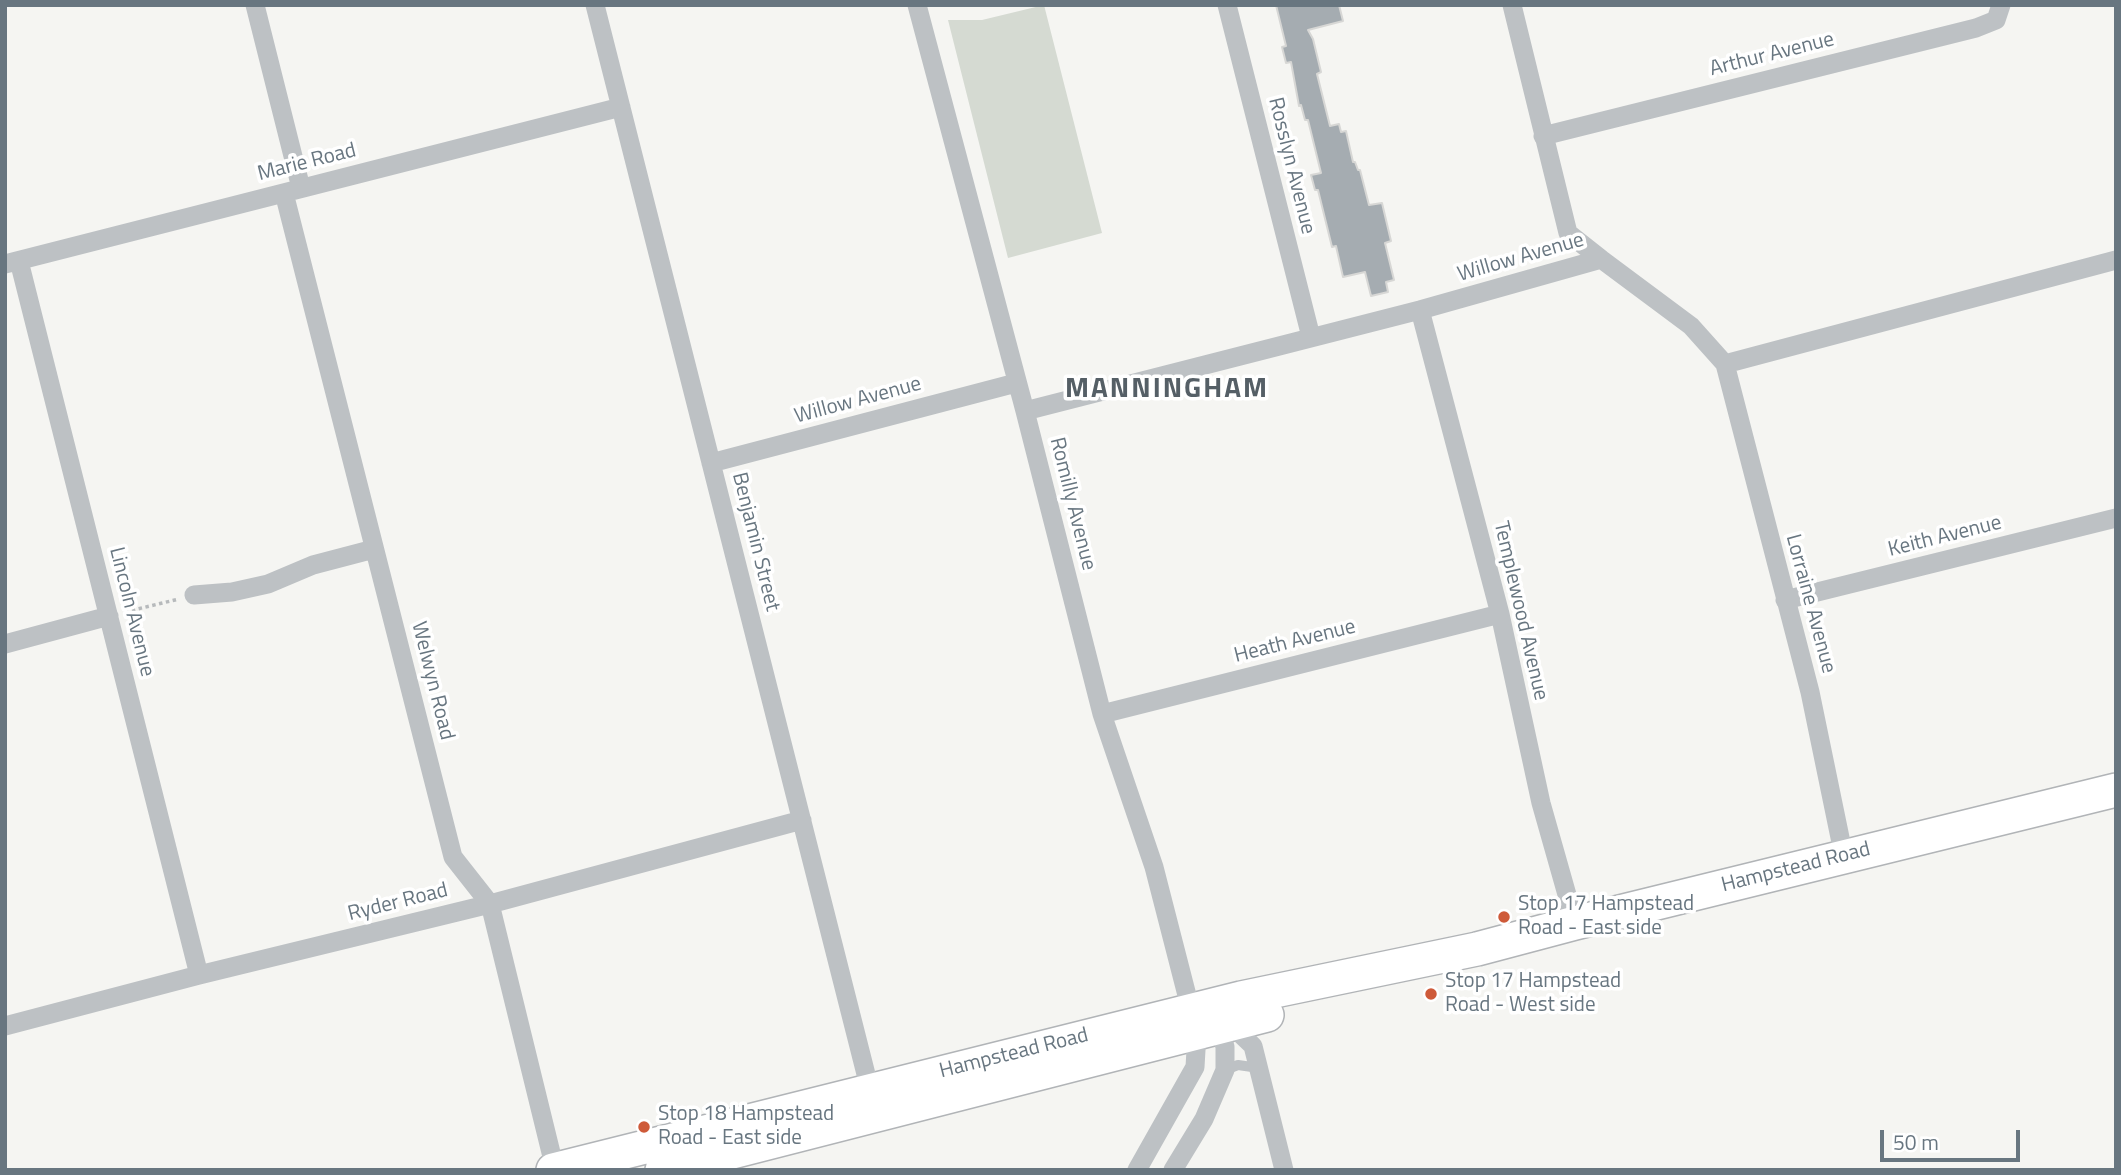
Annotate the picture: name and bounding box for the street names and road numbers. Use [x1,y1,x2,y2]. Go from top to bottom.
street label: Arthur Avenue [1707,27,1837,83]
street label: Rosslyn Avenue [1262,95,1320,237]
street label: Marie Road [255,139,359,187]
street label: Willow Avenue [1455,228,1587,288]
street label: Willow Avenue [792,372,924,430]
street label: Romilly Avenue [1043,435,1101,573]
street label: Benjamin Street [726,470,784,614]
street label: Keith Avenue [1886,511,2004,563]
street label: Templewood Avenue [1487,519,1553,703]
street label: Lorraine Avenue [1779,532,1841,676]
street label: Lincoln Avenue [103,545,159,679]
street label: Heath Avenue [1232,615,1358,669]
street label: Welwyn Road [405,619,459,743]
street label: Hampstead Road [1719,837,1873,899]
street label: Ryder Road [345,878,451,928]
street label: Hampstead Road [937,1023,1091,1085]

